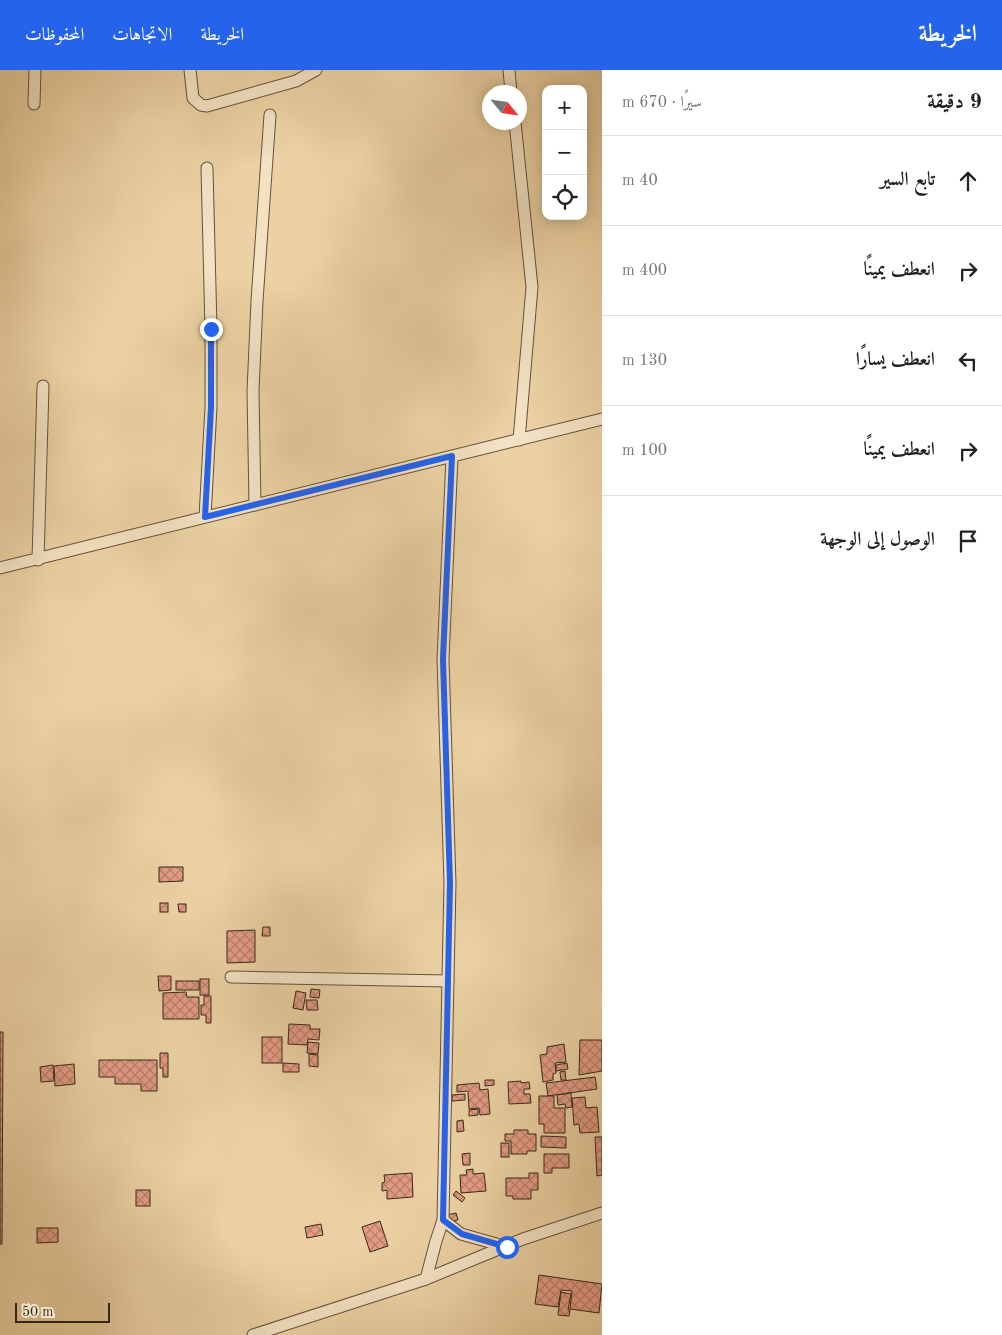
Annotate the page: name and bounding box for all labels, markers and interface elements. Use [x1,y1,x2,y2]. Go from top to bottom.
text: الخريطة [919,23,977,47]
text: المحفوظات [25,26,84,44]
text: الاتجاهات [112,26,172,44]
text: الخريطة [200,26,244,44]
north arrow [482,85,527,130]
map controls [542,85,587,220]
button: + [542,85,587,130]
text: 9 دقيقة [927,92,982,113]
text: سيرًا · 670 m [622,95,702,111]
button: − [542,130,587,175]
icon: ahead [954,167,982,195]
text: تابع السير [880,171,935,190]
text: 40 m [622,173,658,189]
button: locate [542,175,587,220]
icon: right [954,257,982,285]
text: انعطف يمينًا [863,261,935,280]
text: 400 m [622,263,667,279]
route end [200,318,223,341]
icon: left [954,347,982,375]
text: انعطف يسارًا [856,351,935,370]
text: 130 m [622,353,667,369]
icon: right [954,437,982,465]
text: انعطف يمينًا [863,441,935,460]
text: 100 m [622,443,667,459]
icon: arrive [954,527,982,555]
text: الوصول إلى الوجهة [820,531,935,550]
route start [496,1236,519,1259]
scale bar [15,1300,110,1323]
text: 50 m [22,1305,53,1319]

